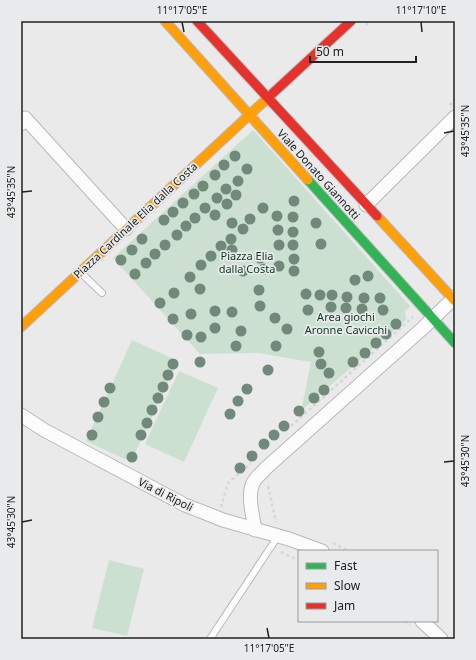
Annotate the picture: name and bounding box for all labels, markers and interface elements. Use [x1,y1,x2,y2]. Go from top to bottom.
text: 11°17'05"E [157,3,207,17]
text: 11°17'10"E [396,3,446,17]
scale bar [310,38,416,64]
text: 50 m [316,43,344,60]
text: 43°45'35"N [458,105,472,157]
street label: Viale Donato Giannotti [274,126,364,222]
street label: Piazza Cardinale Elia dalla Costa [70,158,200,282]
text: 43°45'35"N [4,166,18,218]
park label: Piazza Elia dalla Costa [219,248,275,276]
park label: Area giochi Aronne Cavicchi [305,309,387,337]
text: 43°45'30"N [458,435,472,487]
street label: Via di Ripoli [136,474,196,514]
text: 43°45'30"N [4,496,18,548]
legend [298,550,438,622]
text: Fast [334,557,358,574]
text: Slow [334,577,361,594]
text: Jam [333,597,355,614]
text: 11°17'05"E [244,641,294,655]

